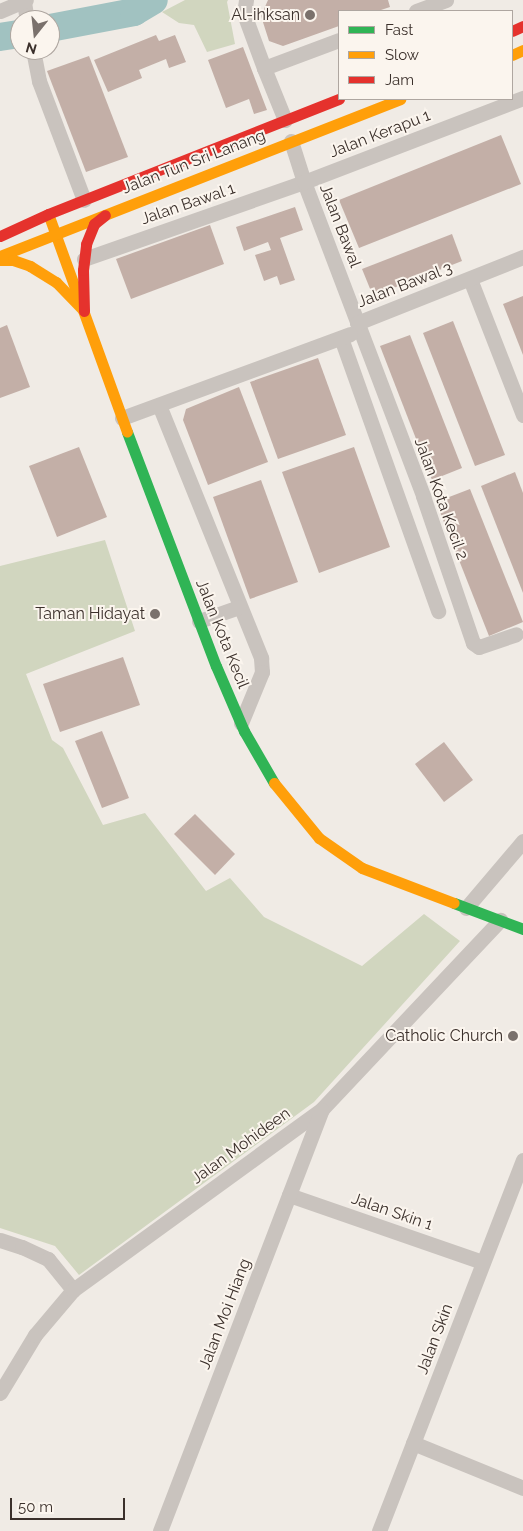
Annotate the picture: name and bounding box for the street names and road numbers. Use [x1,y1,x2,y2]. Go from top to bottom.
street label: Jalan Kerapu 1 [327,106,433,162]
street label: Jalan Tun Sri Lanang [119,126,269,198]
street label: Jalan Bawal 1 [138,179,238,229]
street label: Jalan Bawal [315,182,365,270]
street label: Jalan Bawal 3 [355,258,455,312]
street label: Jalan Kota Kecil 2 [410,435,472,563]
street label: Jalan Kota Kecil [191,577,253,691]
street label: Jalan Mohideen [188,1104,294,1188]
street label: Jalan Skin 1 [349,1189,435,1235]
street label: Jalan Moi Hiang [195,1256,255,1372]
street label: Jalan Skin [413,1301,457,1377]

